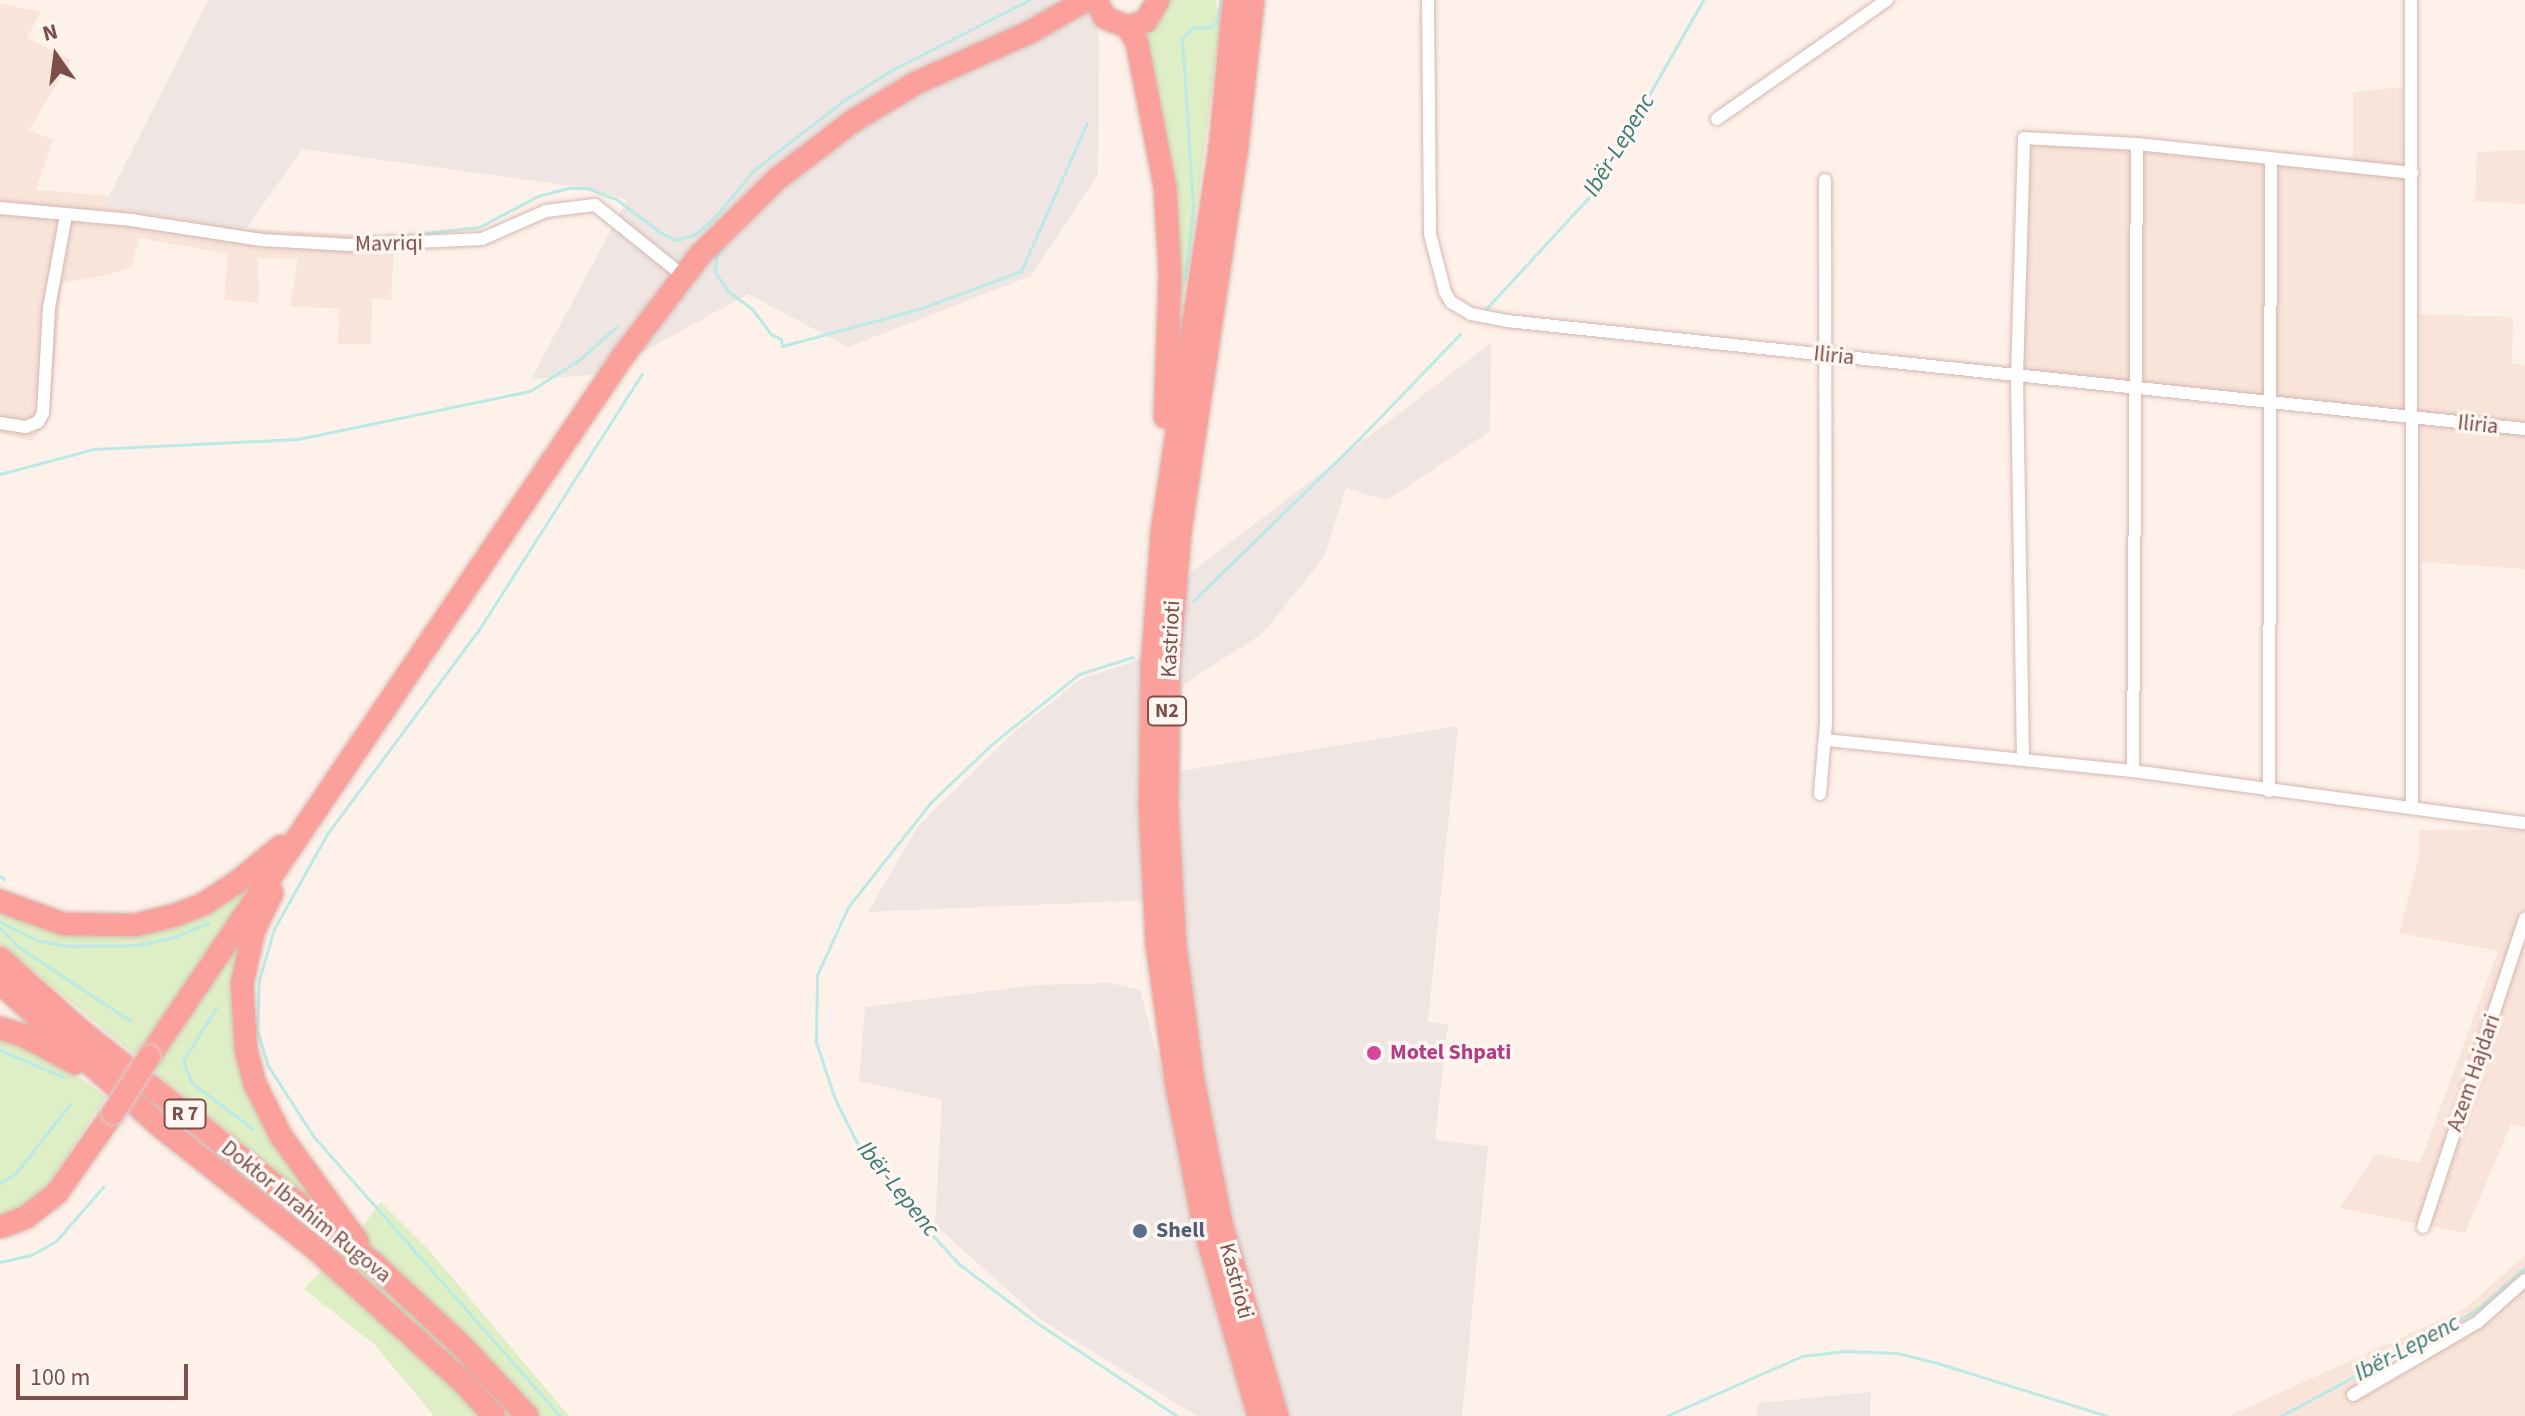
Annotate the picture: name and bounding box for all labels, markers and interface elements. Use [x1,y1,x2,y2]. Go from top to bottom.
text: N [39,15,61,50]
north arrow [16,16,96,96]
water label: Ibër-Lepenc [1577,88,1661,202]
street label: Mavriqi [355,230,423,258]
street label: Iliria [1812,341,1856,371]
street label: Iliria [2456,410,2500,440]
street label: Kastrioti [1156,600,1186,678]
road number: N2 [1147,695,1187,727]
street label: Azem Hajdari [2442,1011,2506,1135]
place label: Motel Shpati [1390,1040,1511,1066]
marker: Motel Shpati [1365,1044,1383,1062]
road number: R 7 [163,1098,207,1130]
street label: Doktor Ibrahim Rugova [216,1135,396,1289]
water label: Ibër-Lepenc [851,1135,945,1243]
place label: Shell [1156,1218,1205,1244]
marker: Shell [1131,1222,1149,1240]
street label: Kastrioti [1213,1240,1259,1322]
water label: Ibër-Lepenc [2349,1308,2465,1388]
scale bar [20,1348,192,1398]
text: 100 m [30,1360,90,1395]

